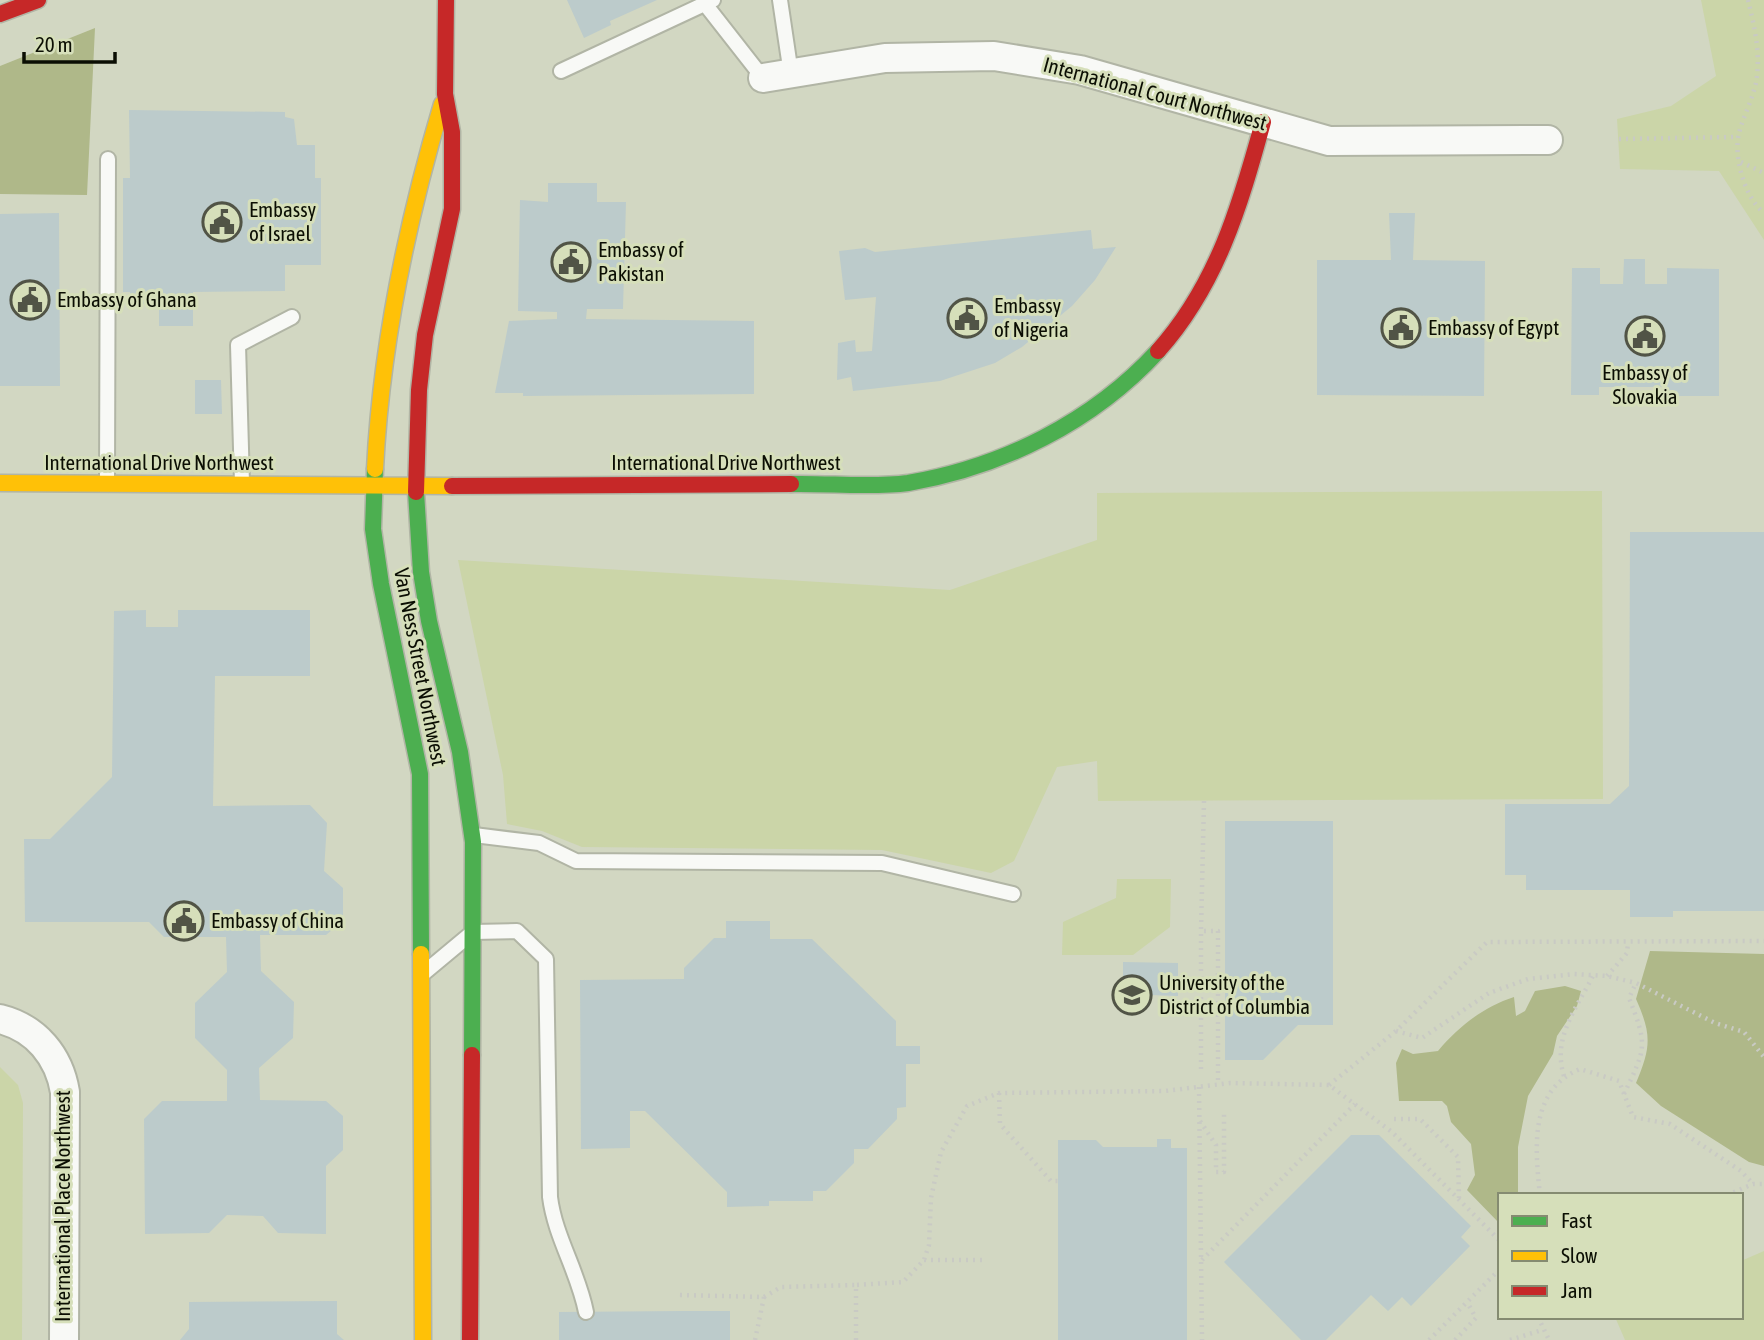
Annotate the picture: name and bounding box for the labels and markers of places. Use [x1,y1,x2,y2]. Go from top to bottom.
place label: Embassy of Israel [249,197,317,245]
public building icon: Embassy of Israel [201,201,243,243]
place label: Embassy of Pakistan [598,237,684,285]
public building icon: Embassy of Pakistan [550,241,592,283]
public building icon: Embassy of Ghana [9,279,51,321]
place label: Embassy of Ghana [57,287,197,311]
place label: Embassy of Nigeria [994,293,1069,341]
public building icon: Embassy of Nigeria [946,297,988,339]
public building icon: Embassy of Egypt [1380,307,1422,349]
place label: Embassy of Egypt [1428,315,1559,339]
public building icon: Embassy of Slovakia [1624,315,1666,357]
place label: Embassy of Slovakia [1602,360,1688,408]
public building icon: Embassy of China [163,900,205,942]
place label: Embassy of China [211,908,344,932]
place label: University of the District of Columbia [1159,970,1310,1018]
school or university icon: University of the District of Columbia [1111,974,1153,1016]

